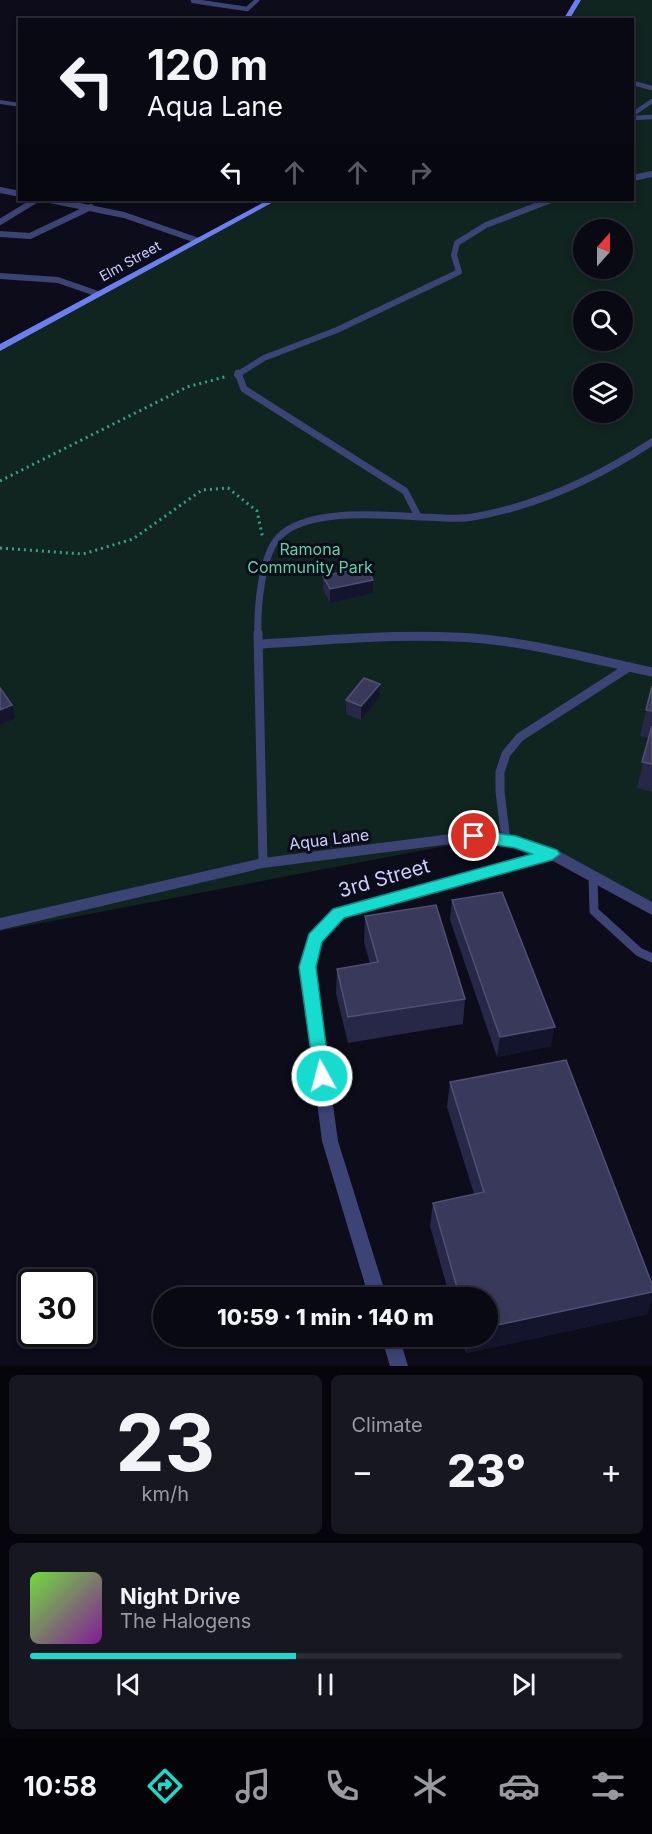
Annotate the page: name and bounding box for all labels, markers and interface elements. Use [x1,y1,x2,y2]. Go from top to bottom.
text: 120 m [147,39,268,90]
icon: left [48,42,126,120]
text: Aqua Lane [147,90,283,123]
icon: left [215,156,248,189]
icon: ahead [278,156,311,189]
icon: ahead [341,156,374,189]
icon: right [404,156,437,189]
north arrow [573,219,633,279]
map controls [573,219,633,423]
street label: Elm Street [96,237,164,284]
button: search [573,291,633,351]
button: layers [573,363,633,423]
park label: Ramona Community Park [247,539,373,577]
pin [448,810,499,861]
icon: arrive [457,819,490,852]
street label: Aqua Lane [288,824,370,854]
street label: 3rd Street [336,853,433,902]
position arrow [290,1044,354,1108]
speed limit sign: 30 [18,1269,96,1347]
text: 10:59 · 1 min · 140 m [217,1304,434,1330]
text: 23 [116,1395,215,1490]
text: Climate [352,1413,423,1437]
text: 23° [447,1443,526,1498]
text: − [352,1451,373,1491]
text: + [600,1451,622,1491]
text: km/h [141,1482,189,1506]
text: Night Drive [120,1583,240,1609]
text: The Halogens [120,1609,251,1633]
icon: previous [112,1668,145,1701]
icon: pause [309,1668,342,1701]
icon: next [507,1668,540,1701]
icon: directions [144,1765,186,1807]
icon: music [232,1765,274,1807]
icon: phone [321,1765,363,1807]
icon: climate [409,1765,451,1807]
icon: car [498,1765,540,1807]
icon: filters [587,1765,629,1807]
text: 10:58 [23,1770,97,1803]

